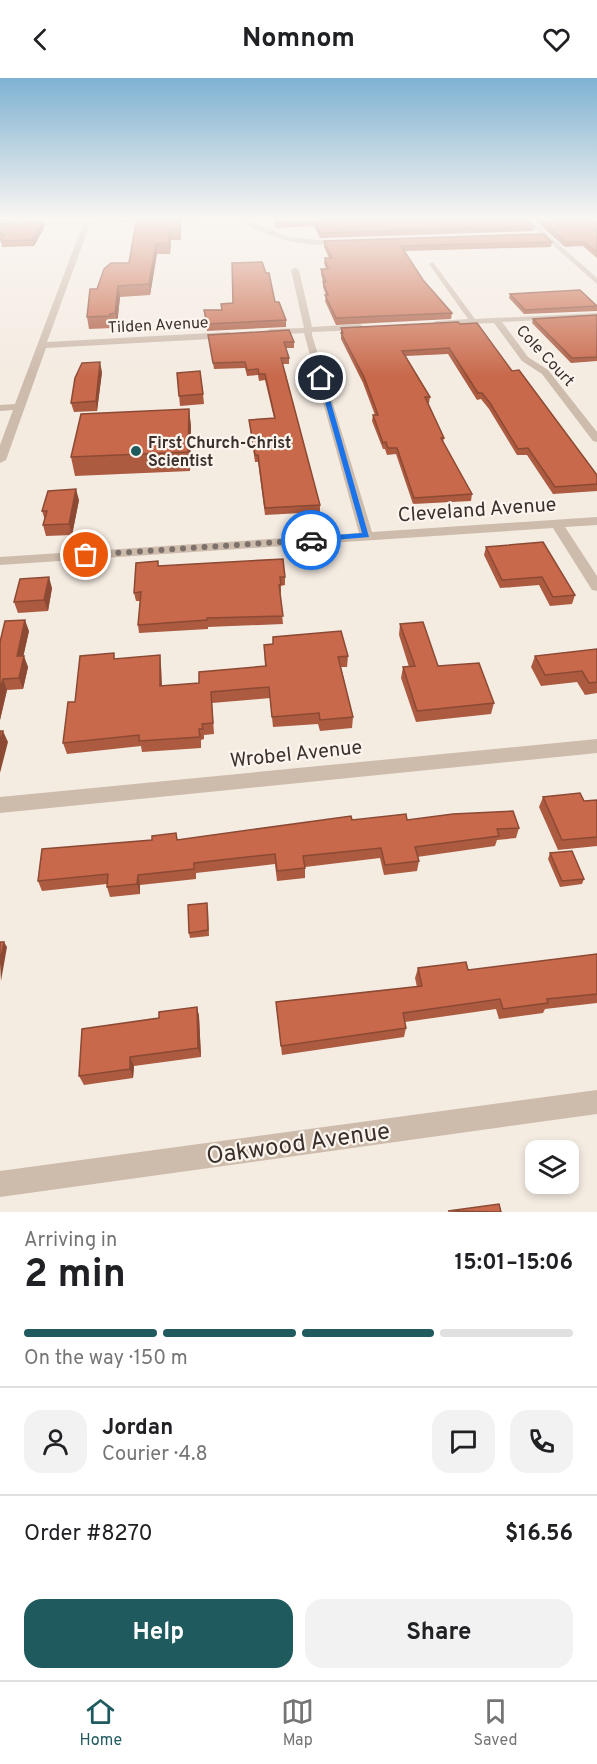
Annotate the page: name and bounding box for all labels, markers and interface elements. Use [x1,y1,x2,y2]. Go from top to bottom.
text: Nomnom [242,22,355,56]
icon: back [24,23,57,56]
icon: heart [540,23,573,56]
street label: Tilden Avenue [107,313,209,339]
street label: Cole Court [511,321,578,391]
pin [295,352,346,403]
icon: home [304,361,337,394]
place label: First Church-Christ Scientist [148,434,291,472]
marker: First Church-Christ Scientist [129,444,143,458]
street label: Cleveland Avenue [397,492,557,530]
courier [281,510,341,570]
icon: car [295,524,328,557]
pin [60,529,111,580]
icon: bag [69,538,102,571]
street label: Wrobel Avenue [229,735,363,775]
street label: Oakwood Avenue [205,1117,392,1173]
map controls [525,1140,579,1194]
button: layers [525,1140,579,1194]
text: Arriving in [24,1228,117,1254]
text: 15:01–15:06 [455,1250,573,1277]
text: 2 min [24,1252,126,1301]
text: On the way · 150 m [24,1346,188,1372]
button: person [24,1410,87,1473]
button: chat [432,1410,495,1473]
button: phone [510,1410,573,1473]
text: Jordan [102,1415,173,1442]
text: Courier · 4.8 [102,1442,208,1468]
text: Order #8270 [24,1521,153,1548]
text: $16.56 [505,1521,573,1548]
button: Help [24,1599,293,1668]
button: Share [305,1599,573,1668]
tab: Home [80,1695,122,1751]
tab: Map [281,1695,314,1751]
tab: Saved [473,1695,517,1751]

